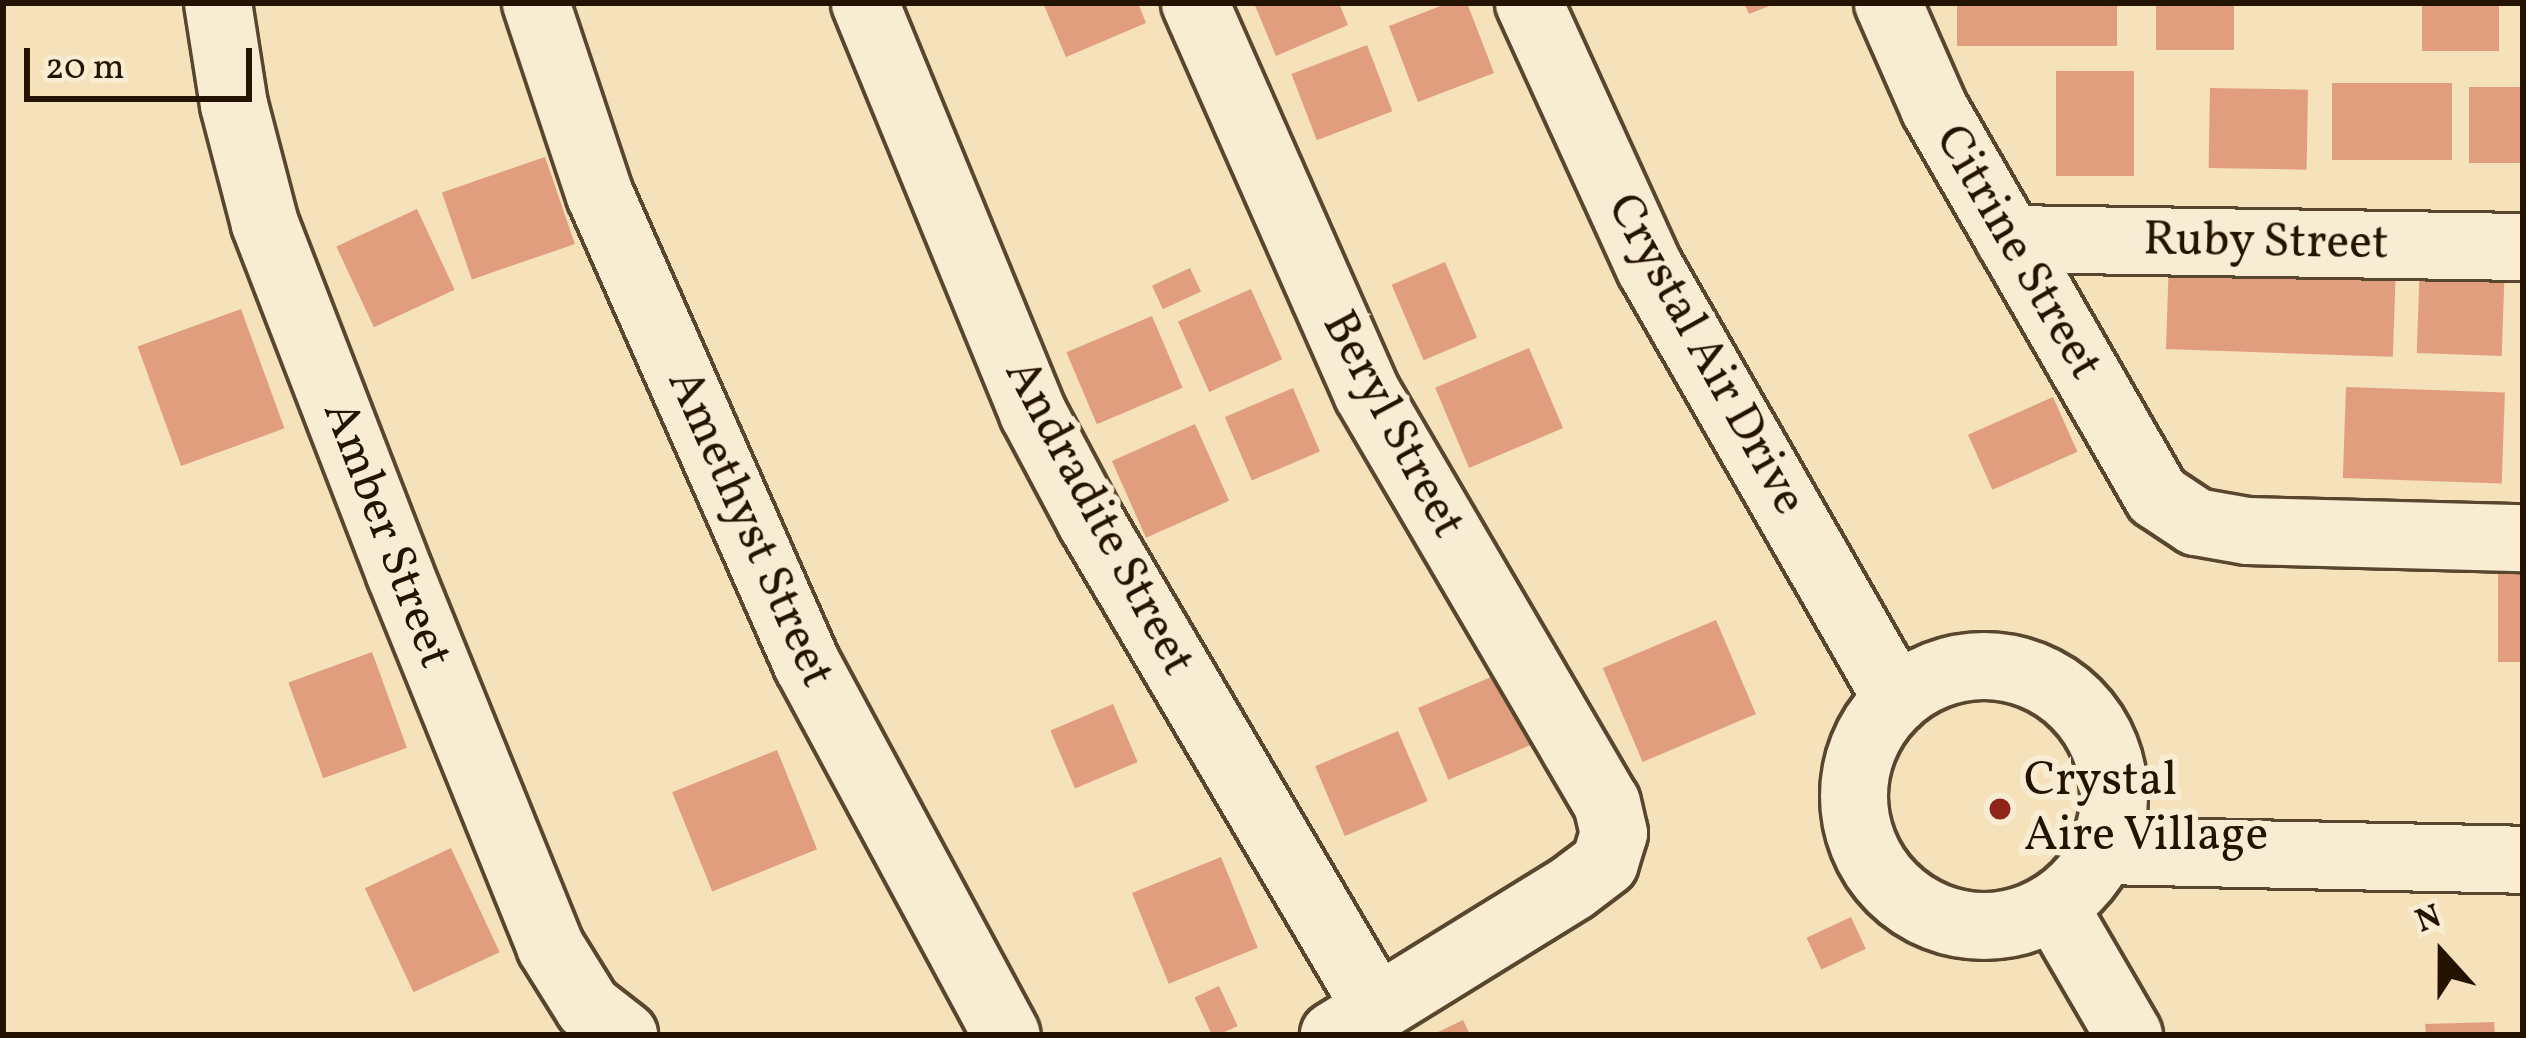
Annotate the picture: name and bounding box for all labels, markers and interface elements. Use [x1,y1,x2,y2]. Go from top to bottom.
scale bar [30,24,258,98]
text: 20 m [45,44,125,94]
street label: Citrine Street [1921,116,2113,390]
street label: Crystal Air Drive [1593,185,1817,525]
street label: Ruby Street [2142,212,2390,274]
street label: Beryl Street [1308,302,1476,548]
street label: Andradite Street [991,350,1205,686]
street label: Amethyst Street [653,361,845,697]
street label: Amber Street [309,394,463,676]
place label: Crystal Aire Village [2024,752,2270,865]
marker: Crystal Aire Village [1987,796,2013,822]
north arrow [2382,894,2502,1014]
text: N [2410,895,2449,946]

